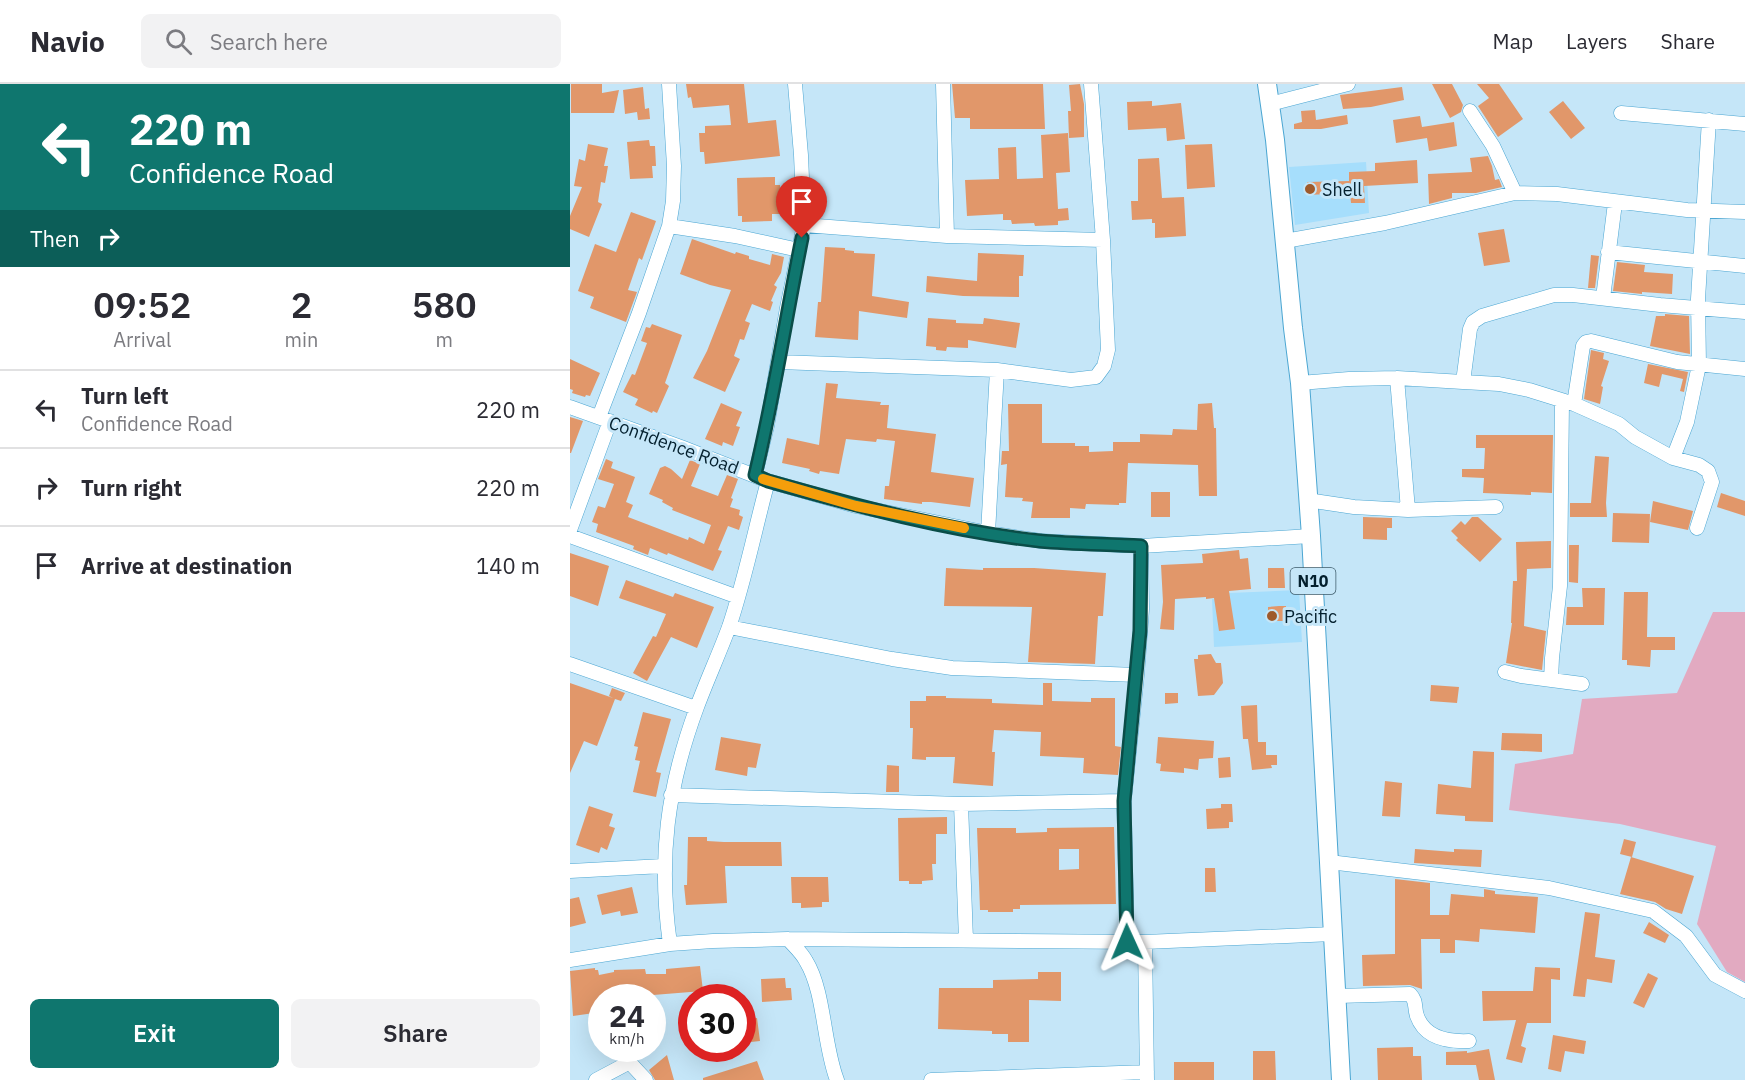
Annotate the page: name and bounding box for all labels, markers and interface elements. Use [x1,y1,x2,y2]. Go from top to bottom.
search box [141,14,561,68]
text: Navio [30,23,105,60]
icon: search [162,25,195,58]
text: Search here [210,27,328,56]
text: Map [1493,27,1533,55]
text: Layers [1566,27,1628,55]
text: Share [1661,27,1715,55]
text: 220 m [129,102,252,157]
icon: left [30,108,108,186]
text: Confidence Road [129,155,334,190]
pin [776,176,827,238]
place label: Shell [1322,178,1362,201]
marker: Shell [1303,182,1317,196]
icon: arrive [785,185,818,218]
icon: right [92,222,125,255]
text: Then [30,224,80,253]
text: 09:52 [93,281,191,328]
text: 2 [291,281,312,328]
text: 580 [412,281,477,328]
text: Arrival [113,326,171,353]
text: min [285,326,318,353]
text: m [435,326,453,353]
text: Turn left [81,381,169,410]
icon: left [30,393,63,426]
text: 220 m [476,395,540,424]
text: Confidence Road [81,410,233,437]
street label: Confidence Road [606,411,742,479]
icon: right [30,471,63,504]
text: Turn right [81,473,182,502]
text: 220 m [476,473,540,502]
icon: arrive [30,549,63,582]
text: Arrive at destination [81,551,292,580]
text: 140 m [476,551,540,580]
road number: N10 [1290,568,1336,594]
place label: Pacific [1284,605,1337,628]
marker: Pacific [1265,609,1279,623]
position arrow [1095,910,1159,974]
speed limit sign: 30 [678,984,756,1062]
text: 24 [609,996,645,1035]
button: Exit [30,999,279,1068]
button: Share [291,999,540,1068]
text: km/h [609,1029,645,1048]

